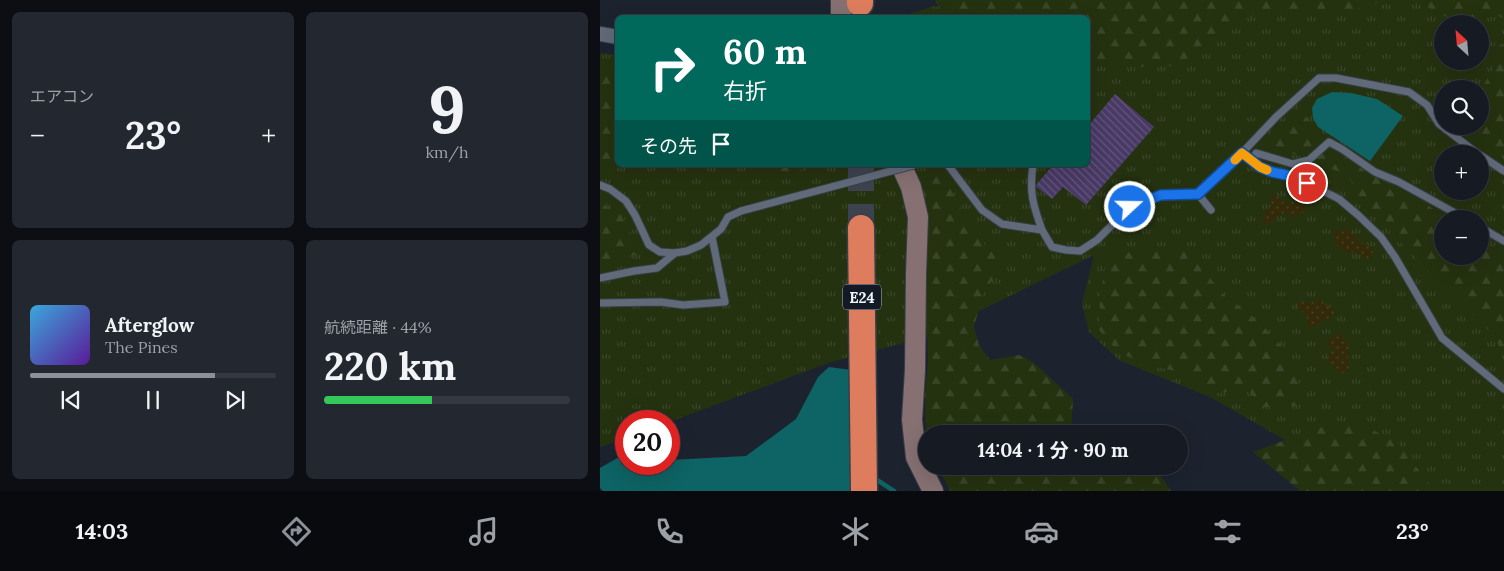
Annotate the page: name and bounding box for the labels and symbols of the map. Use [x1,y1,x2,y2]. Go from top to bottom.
north arrow [1434,15,1489,70]
pin [1286,162,1328,204]
position arrow [1103,180,1155,232]
road number: E24 [843,284,881,310]
speed limit sign: 20 [615,410,680,475]

